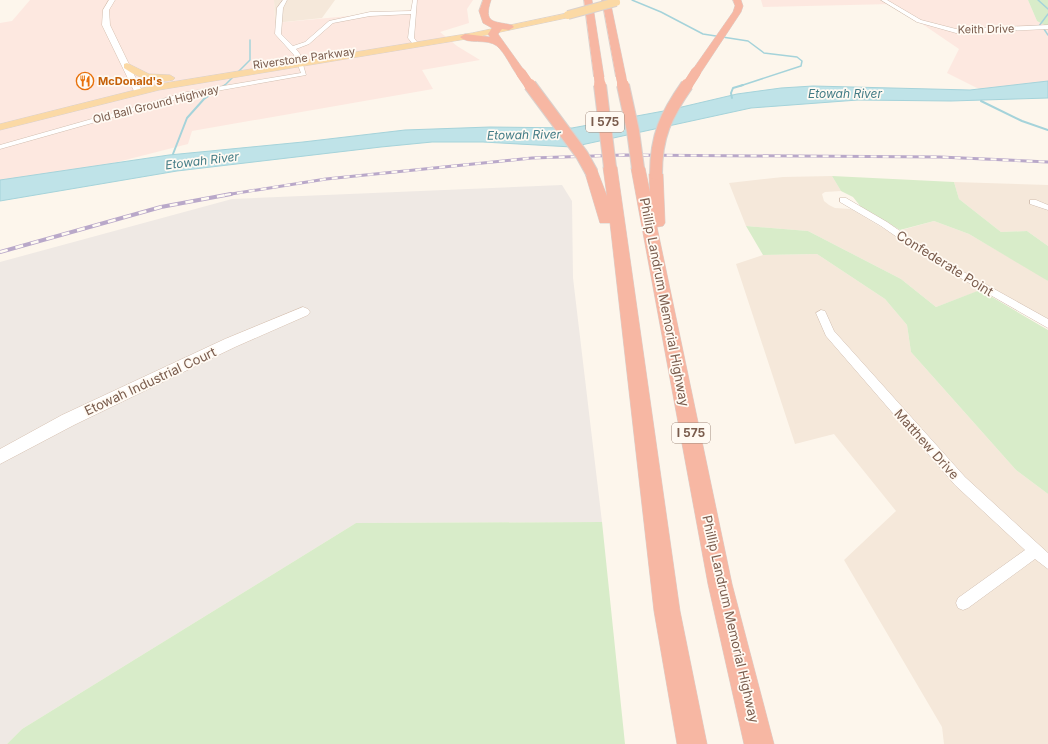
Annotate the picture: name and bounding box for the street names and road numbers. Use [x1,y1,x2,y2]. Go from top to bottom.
street label: Keith Drive [958,22,1014,36]
street label: Riverstone Parkway [252,44,356,72]
street label: Old Ball Ground Highway [91,82,221,126]
road number: I 575 [586,112,624,132]
street label: Phillip Landrum Memorial Highway [637,196,693,408]
street label: Confederate Point [894,227,996,299]
street label: Etowah Industrial Court [82,343,218,419]
street label: Matthew Drive [891,406,963,482]
road number: I 575 [672,423,710,443]
street label: Phillip Landrum Memorial Highway [699,514,763,724]

